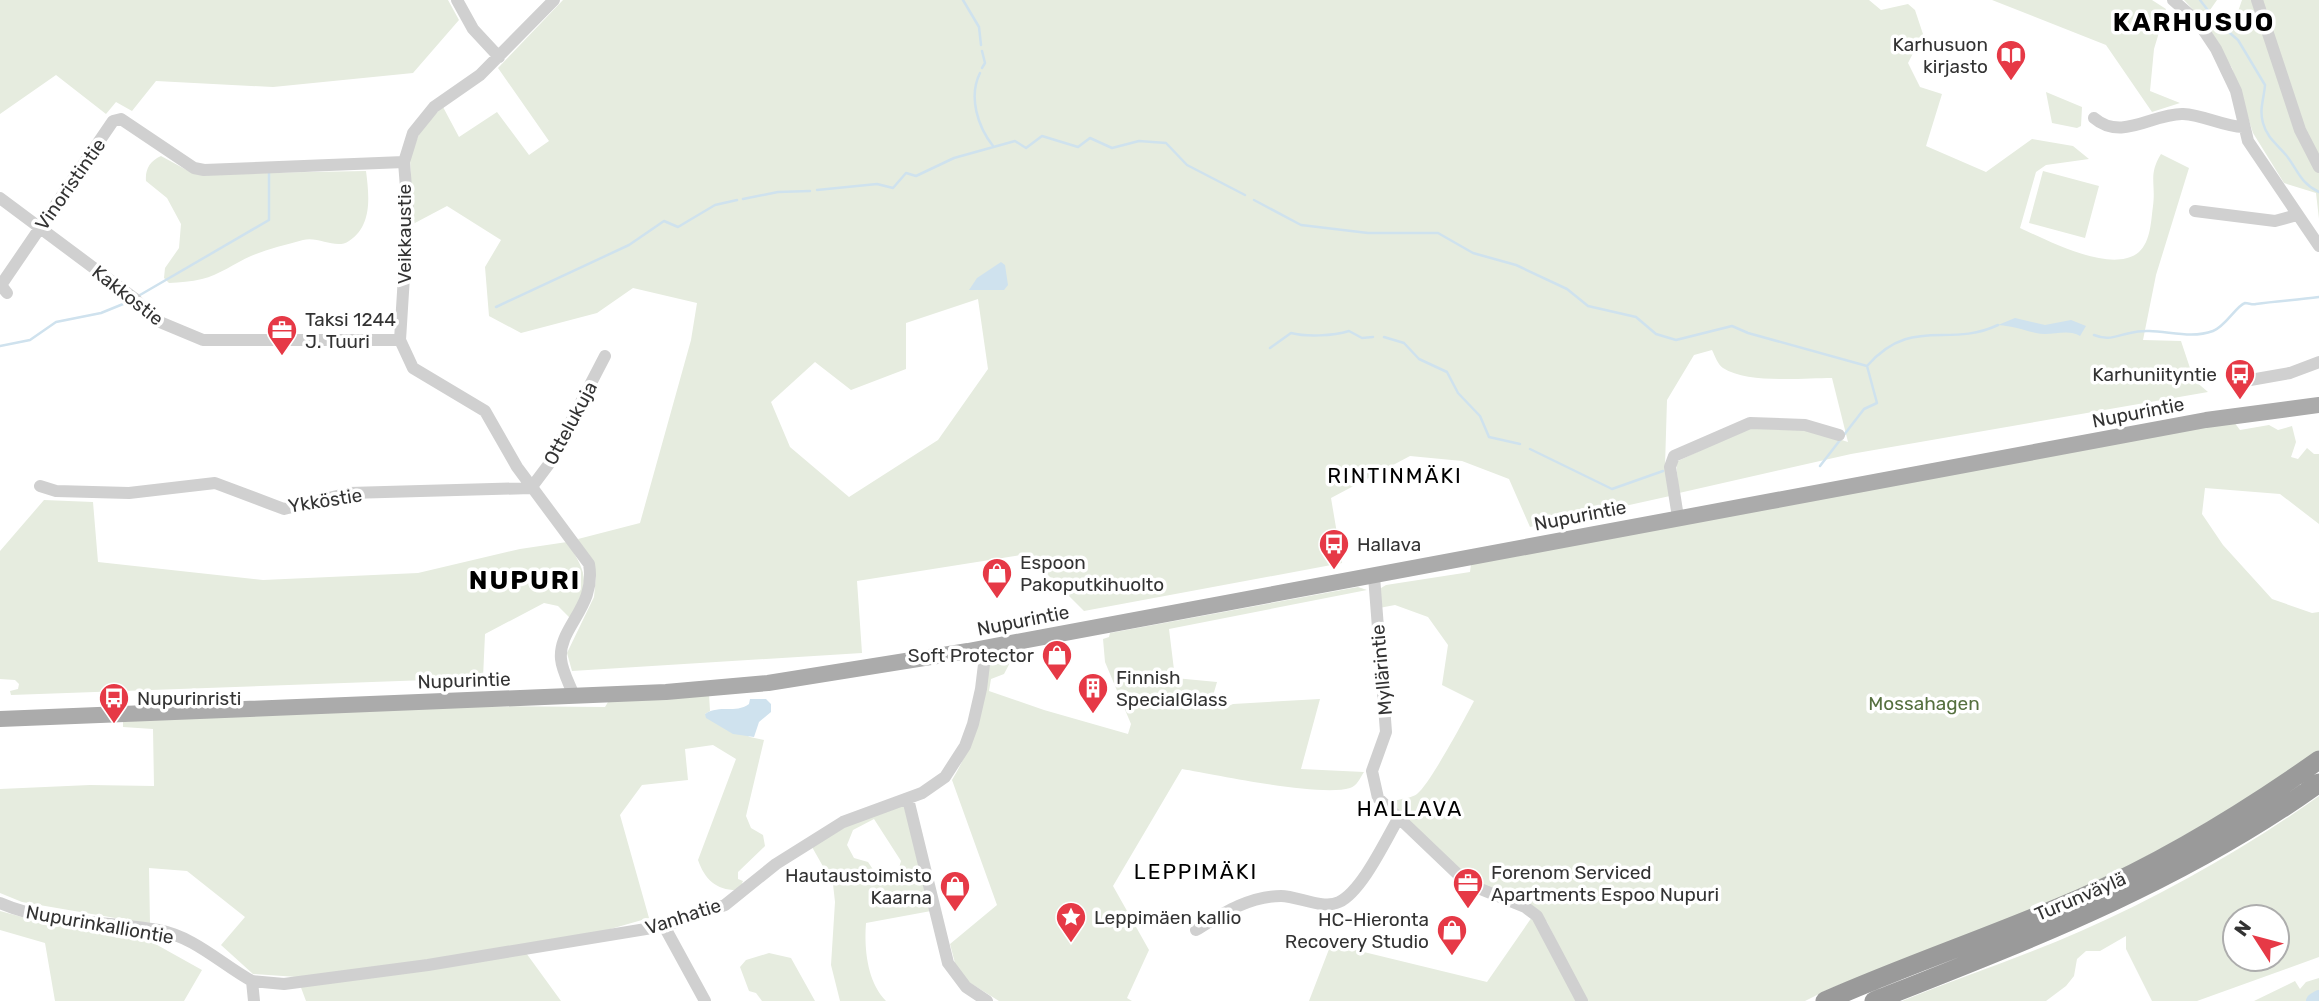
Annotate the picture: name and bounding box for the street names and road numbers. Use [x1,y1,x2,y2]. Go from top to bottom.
street label: Vinoristintie [30,134,111,235]
street label: Veikkaustie [393,184,416,284]
street label: Kakkostie [87,260,168,330]
street label: Ottelukuja [539,378,602,469]
street label: Nupurintie [2090,392,2186,433]
street label: Ykköstie [286,483,364,518]
street label: Nupurintie [1532,495,1628,536]
street label: Nupurintie [975,600,1071,641]
street label: Myllärintie [1366,624,1397,716]
street label: Nupurintie [417,667,511,694]
street label: Turunväylä [2031,867,2129,926]
street label: Vanhatie [643,893,724,939]
street label: Nupurinkalliontie [24,900,176,949]

